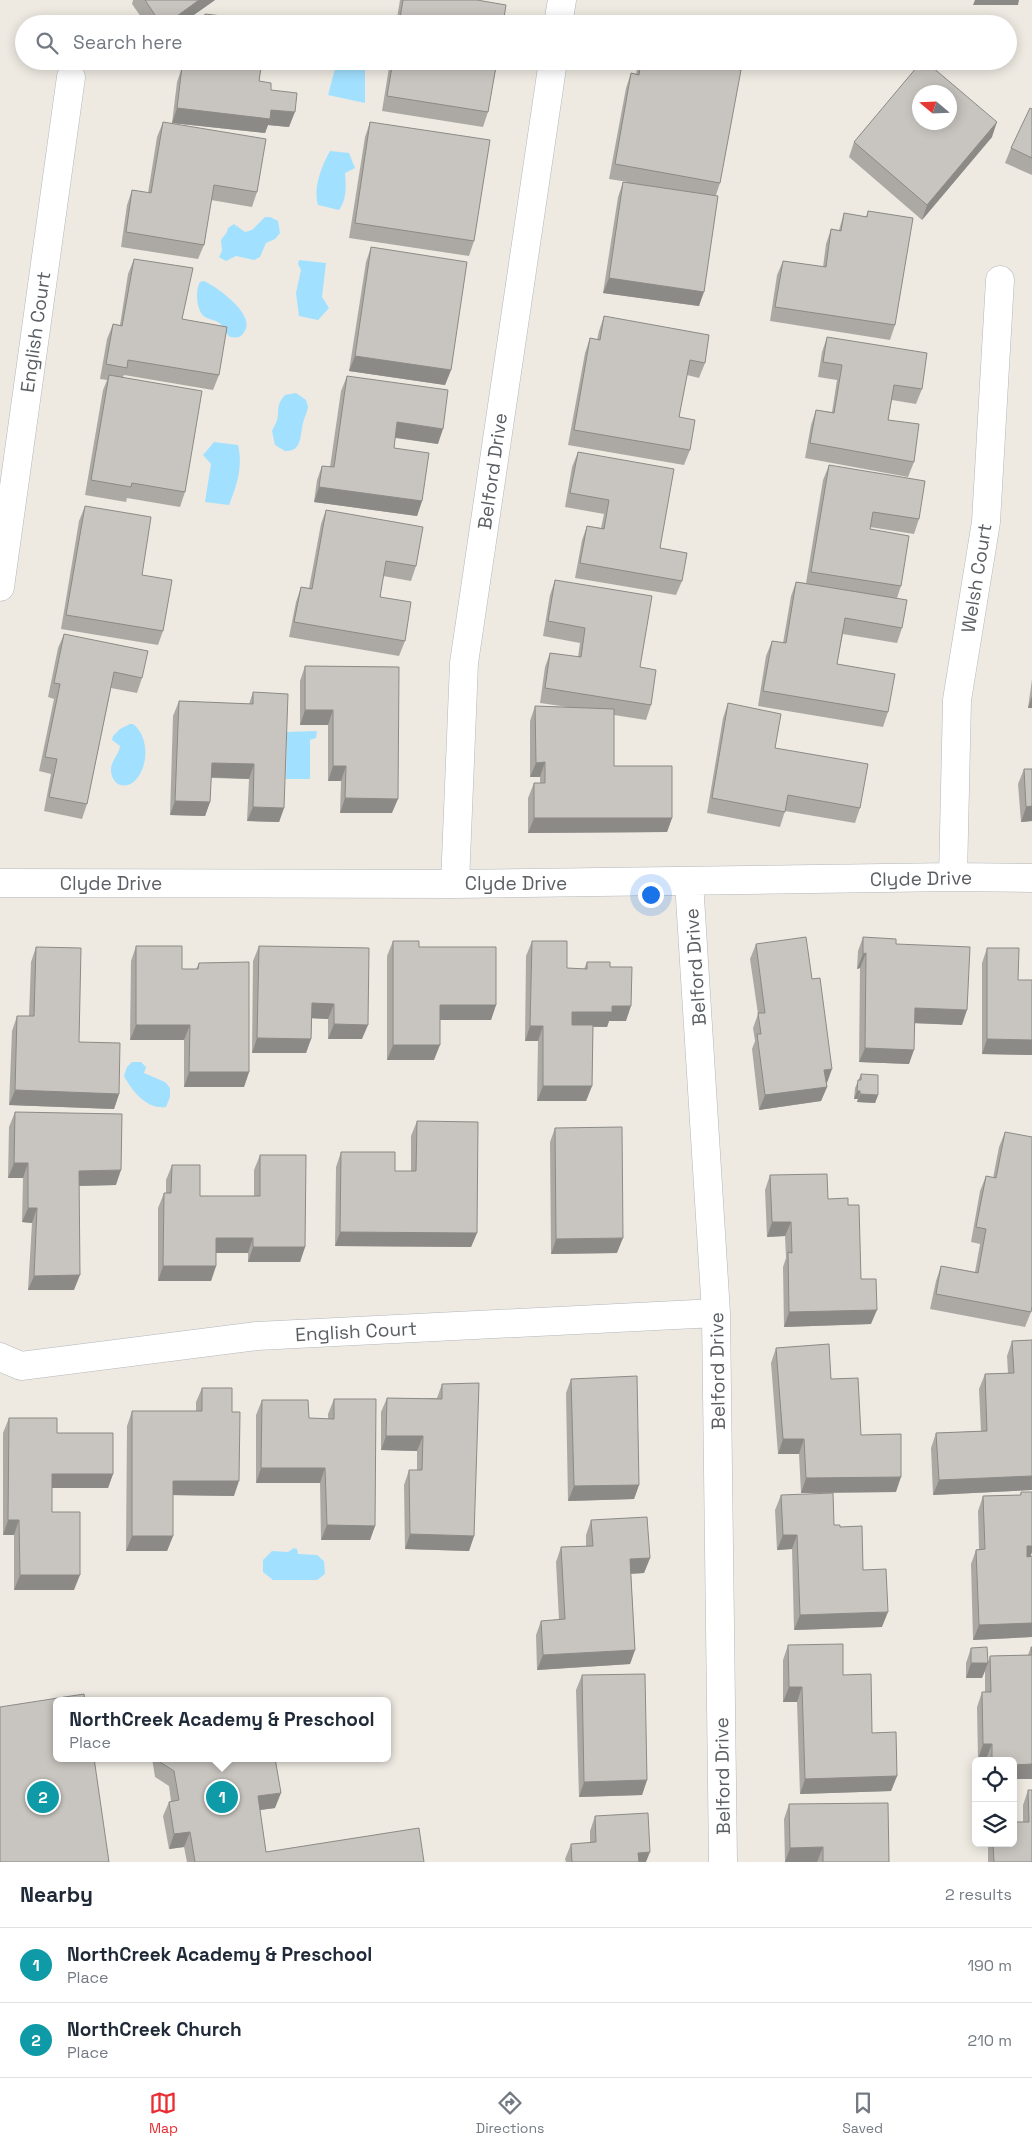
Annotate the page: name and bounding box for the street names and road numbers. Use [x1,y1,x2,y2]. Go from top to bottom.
street label: English Court [15,270,56,394]
street label: Belford Drive [472,411,513,531]
street label: Welsh Court [956,522,997,634]
street label: Clyde Drive [870,865,972,892]
street label: Clyde Drive [60,871,162,896]
street label: Clyde Drive [465,871,567,896]
street label: Belford Drive [679,907,712,1026]
street label: Belford Drive [704,1312,731,1430]
street label: English Court [295,1316,418,1347]
street label: Belford Drive [709,1717,736,1835]

